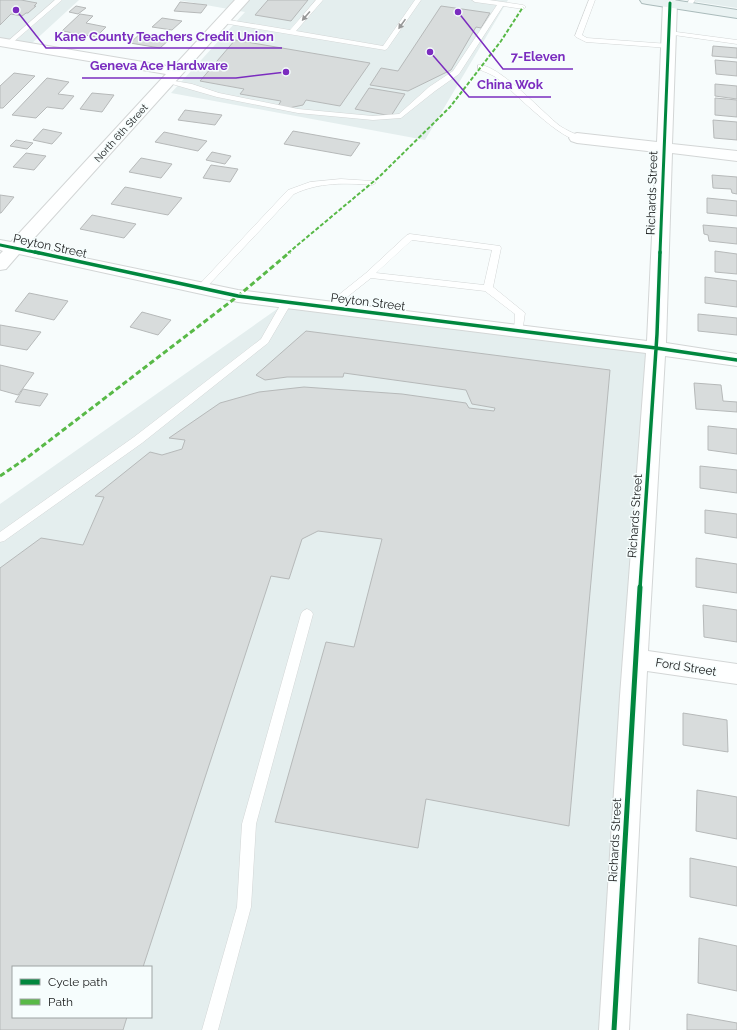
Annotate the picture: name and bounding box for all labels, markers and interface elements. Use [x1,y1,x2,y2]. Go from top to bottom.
one-way arrow [301,11,310,22]
one-way arrow [398,19,406,29]
callout: Kane County Teachers Credit Union [46,23,282,48]
text: Kane County Teachers Credit Union [54,29,274,44]
callout: 7-Eleven [503,44,573,69]
text: 7-Eleven [511,49,565,64]
callout: Geneva Ace Hardware [82,53,236,78]
text: Geneva Ace Hardware [90,58,228,73]
callout: China Wok [469,72,551,97]
text: China Wok [477,77,544,92]
street label: North 6th Street [92,101,150,164]
street label: Richards Street [644,151,660,235]
street label: Peyton Street [12,231,88,261]
street label: Peyton Street [330,290,406,314]
street label: Richards Street [625,474,645,558]
street label: Ford Street [654,655,718,679]
street label: Richards Street [606,798,624,882]
legend [12,966,152,1018]
text: Cycle path [48,975,107,989]
text: Path [48,995,73,1009]

